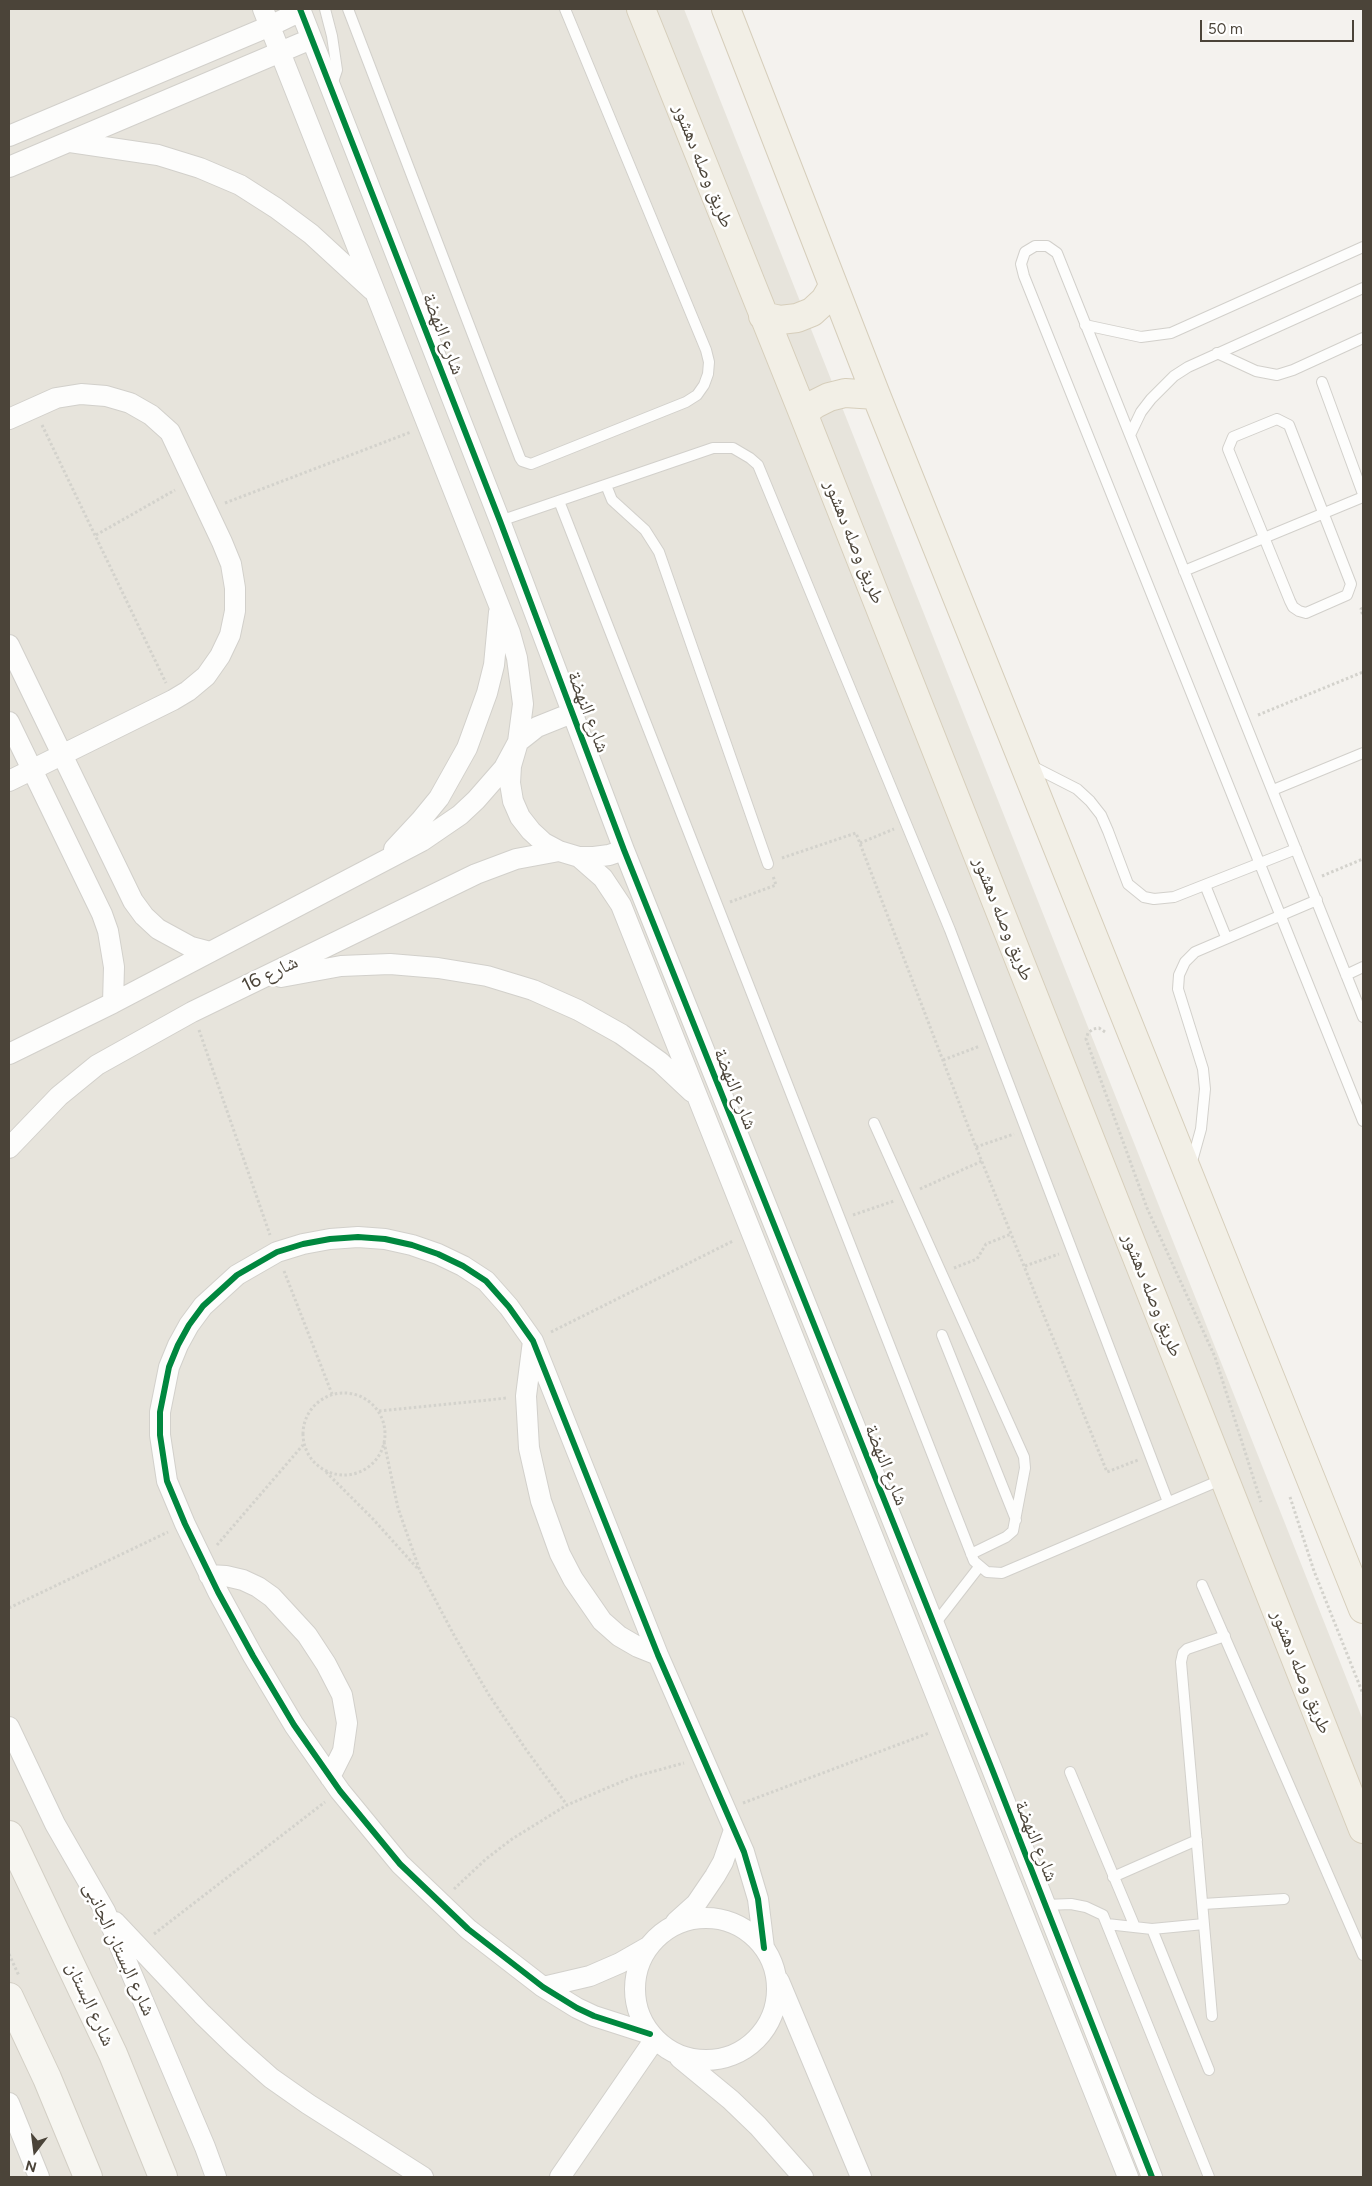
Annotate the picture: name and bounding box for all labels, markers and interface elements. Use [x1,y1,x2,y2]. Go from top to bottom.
scale bar [1202,10,1356,42]
text: 50 m [1208,20,1243,38]
street label: طريق وصله دهشور [668,101,738,231]
street label: شارع النهضة [417,290,469,378]
street label: طريق وصله دهشور [819,477,889,607]
street label: شارع النهضة [562,668,614,756]
street label: طريق وصله دهشور [968,854,1038,984]
street label: شارع 16 [238,951,302,997]
street label: شارع النهضة [708,1045,762,1133]
street label: طريق وصله دهشور [1117,1230,1187,1360]
street label: شارع النهضة [859,1421,913,1509]
street label: طريق وصله دهشور [1266,1607,1336,1737]
street label: شارع النهضة [1009,1797,1063,1885]
street label: شارع البستان الجانبى [78,1879,160,2019]
street label: شارع البستان [61,1958,119,2050]
north arrow [10,2126,60,2176]
text: N [24,2156,38,2176]

